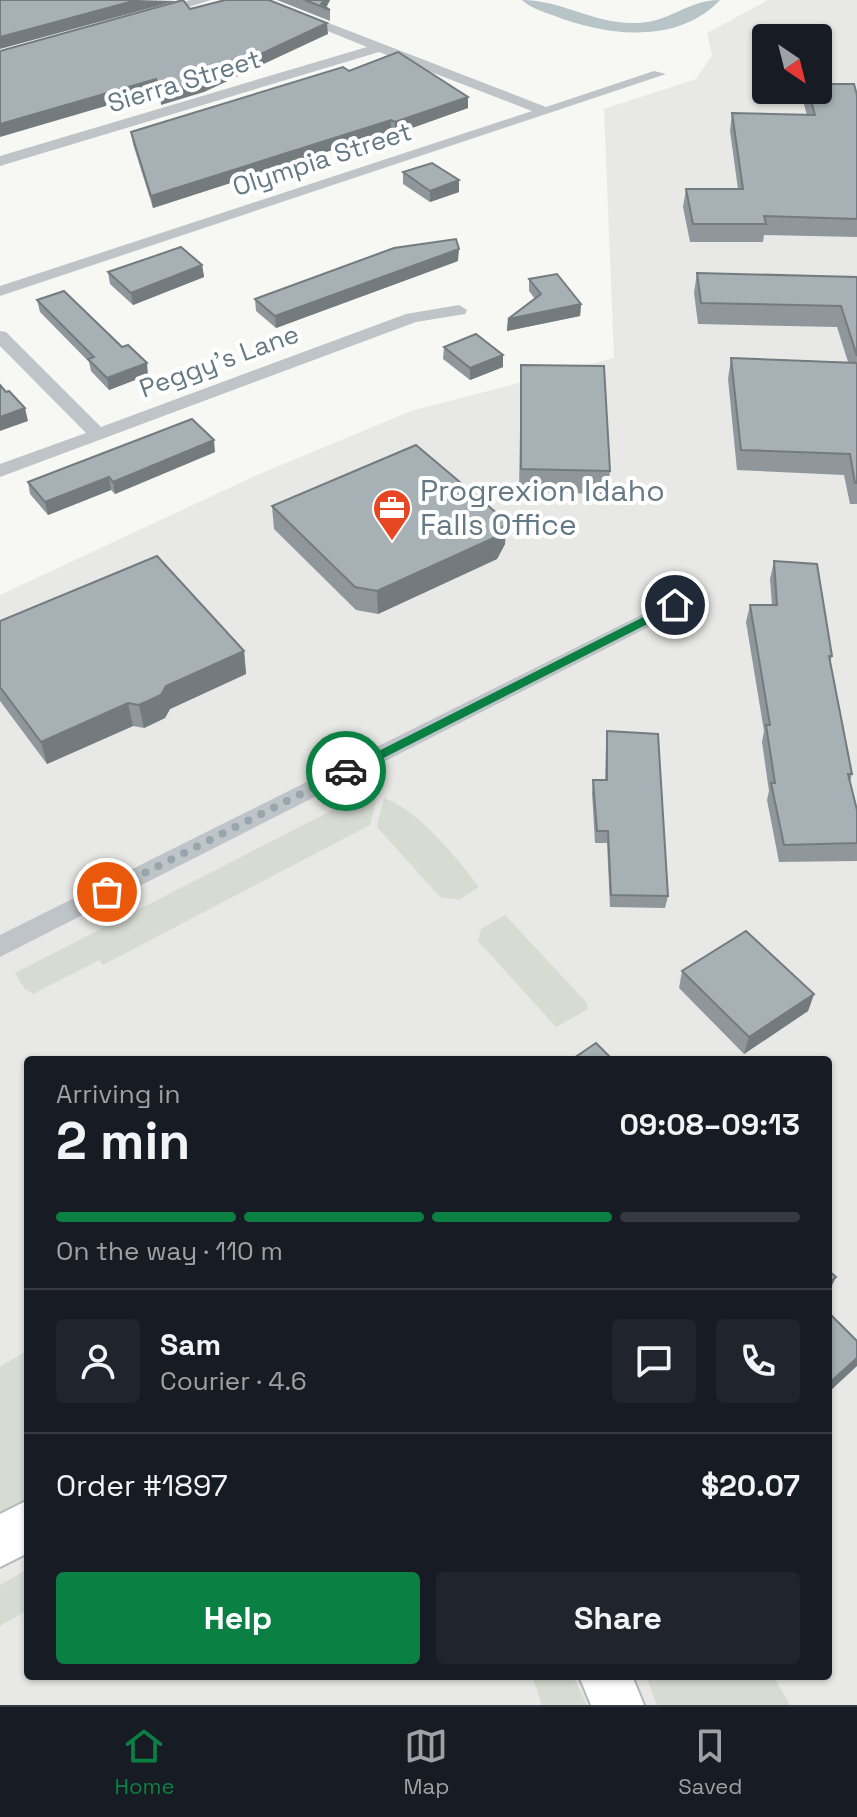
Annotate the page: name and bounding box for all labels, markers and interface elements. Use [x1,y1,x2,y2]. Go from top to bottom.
north arrow [752,24,832,104]
map controls [752,24,832,104]
street label: Sierra Street [104,42,264,120]
street label: Olympia Street [228,114,416,204]
street label: Peggy's Lane [135,316,303,406]
place label: Progrexion Idaho Falls Office [420,471,665,544]
office icon: Progrexion Idaho Falls Office [371,487,413,542]
pin [641,571,709,639]
icon: home [653,583,697,627]
courier [306,731,386,811]
icon: car [324,749,368,793]
pin [73,858,141,926]
icon: bag [85,870,129,914]
text: Arriving in [56,1077,180,1111]
text: 09:08–09:13 [619,1105,800,1144]
text: 2 min [56,1108,190,1174]
text: On the way · 110 m [56,1234,283,1268]
button: person [56,1319,140,1403]
button: chat [612,1319,696,1403]
button: phone [716,1319,800,1403]
text: Sam [160,1325,221,1364]
text: Courier · 4.6 [160,1364,307,1398]
text: Order #1897 [56,1466,228,1505]
text: $20.07 [701,1466,800,1505]
button: Help [56,1572,420,1664]
button: Share [436,1572,800,1664]
tab: Home [115,1724,174,1800]
tab: Map [403,1724,449,1800]
tab: Saved [678,1724,743,1800]

